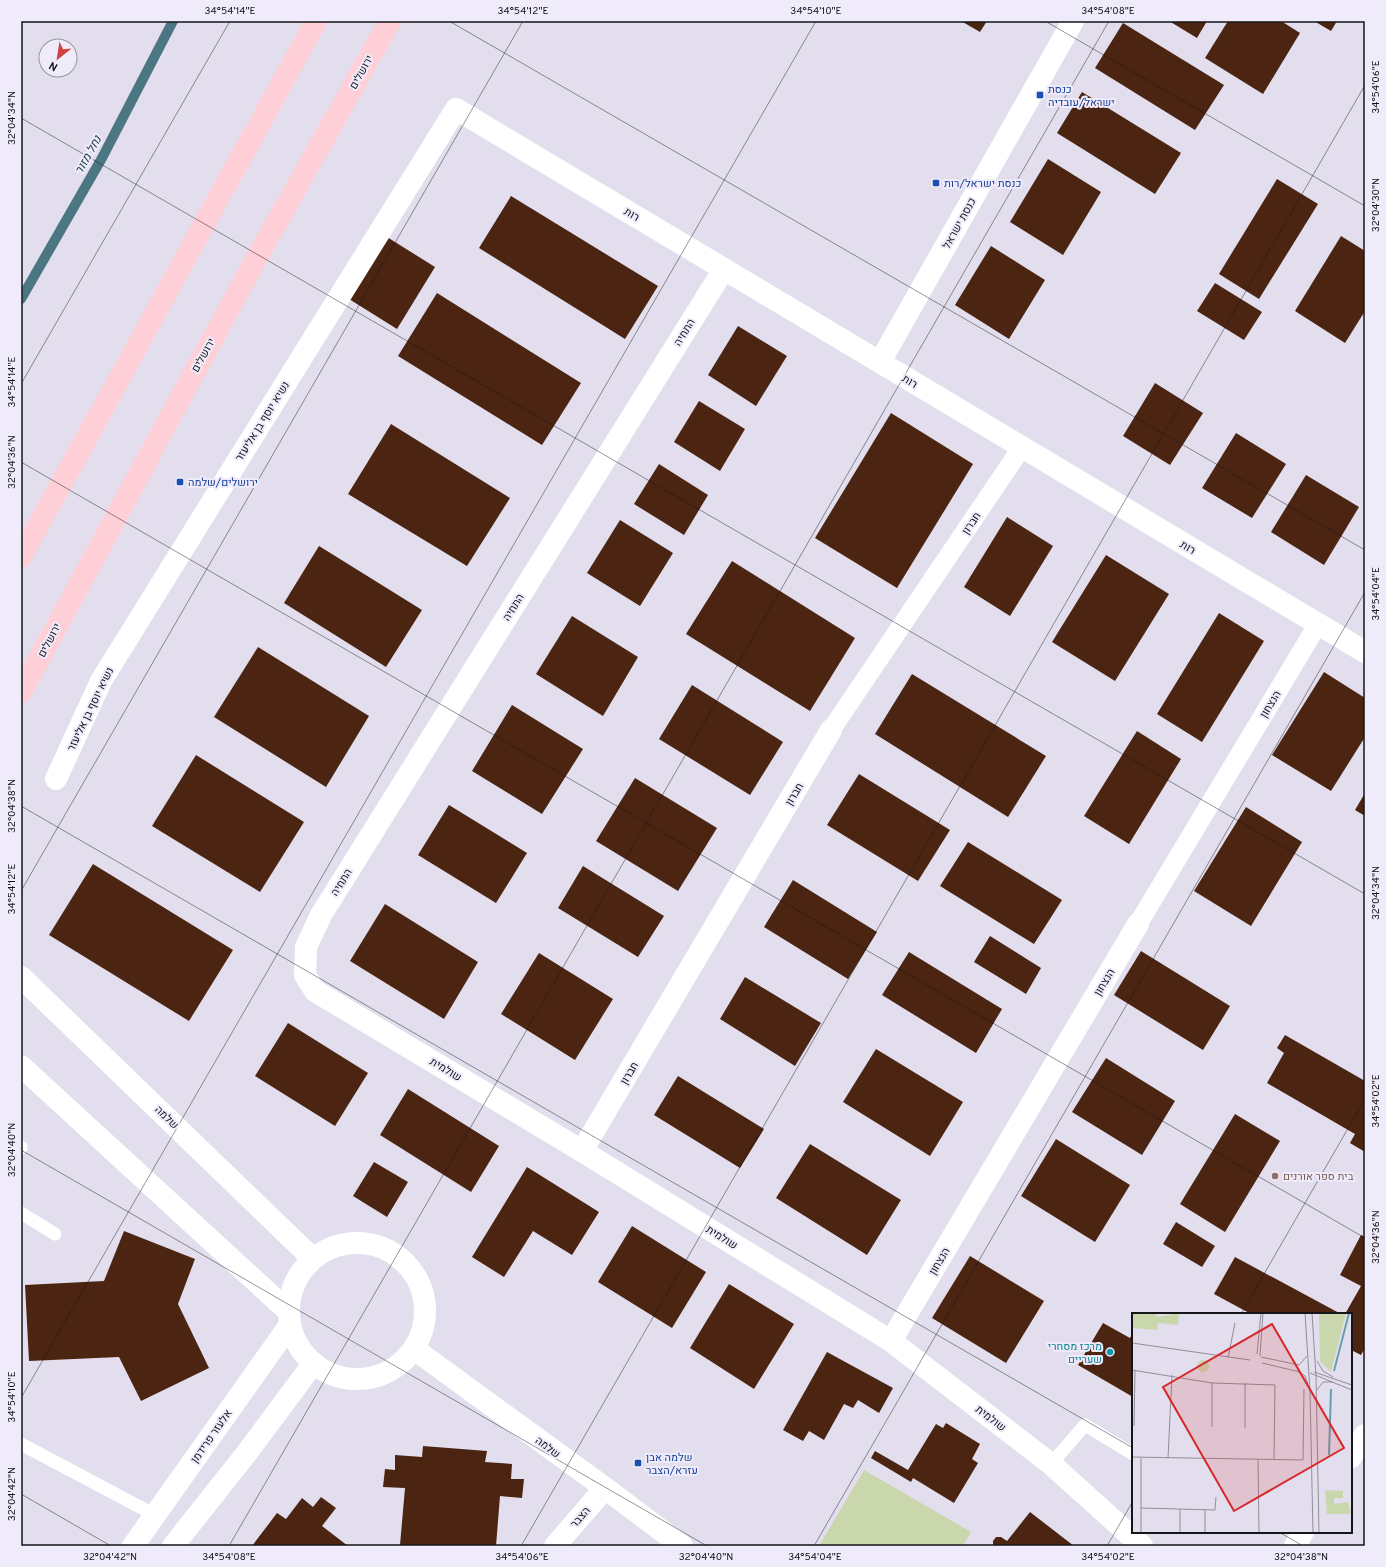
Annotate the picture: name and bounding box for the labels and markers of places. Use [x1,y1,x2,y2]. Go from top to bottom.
place label: כנסת ישראל/עובדיה [1048,83,1114,110]
marker: כנסת ישראל/עובדיה [1035,90,1045,100]
place label: כנסת ישראל/רות [944,177,1021,191]
marker: כנסת ישראל/רות [931,178,941,188]
place label: ירושלים/שלמה [188,476,258,490]
marker: ירושלים/שלמה [175,477,185,487]
place label: בית ספר אורנים [1283,1170,1354,1184]
marker: בית ספר אורנים [1270,1171,1280,1181]
place label: מרכז מסחרי שעריים [1048,1340,1102,1367]
marker: מרכז מסחרי שעריים [1105,1347,1115,1357]
place label: שלמה אבן עזרא/הצבר [646,1451,698,1478]
marker: שלמה אבן עזרא/הצבר [633,1458,643,1468]

